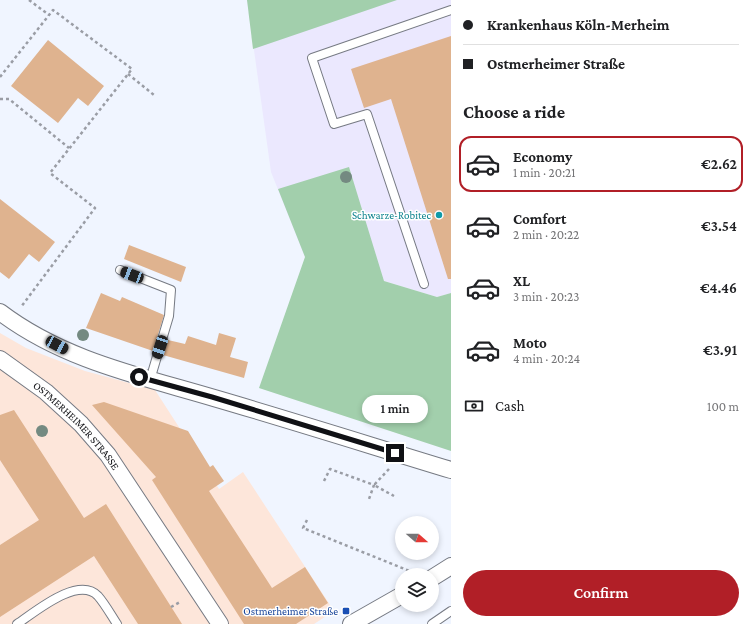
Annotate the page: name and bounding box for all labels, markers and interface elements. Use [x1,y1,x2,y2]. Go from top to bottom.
text: Krankenhaus Köln-Merheim [487,17,670,33]
text: Ostmerheimer Straße [487,56,625,72]
text: Choose a ride [463,102,565,122]
icon: car [465,146,501,182]
text: Economy [513,149,572,165]
text: €2.62 [701,156,737,172]
text: 1 min · 20:21 [513,165,576,180]
icon: car [465,208,501,244]
place label: Schwarze-Robitec [352,209,431,221]
marker: Schwarze-Robitec [434,210,444,220]
text: Comfort [513,211,567,227]
text: €3.54 [701,218,737,234]
text: 2 min · 20:22 [513,227,579,242]
car [119,265,145,285]
icon: car [465,270,501,306]
text: XL [513,273,530,289]
text: €4.46 [700,280,737,296]
text: 3 min · 20:23 [513,289,579,304]
icon: car [465,332,501,368]
car [44,334,70,356]
car [151,334,169,360]
text: Moto [513,335,547,351]
text: €3.91 [703,342,737,358]
text: 4 min · 20:24 [513,351,580,366]
route start [130,368,148,386]
street label: OSTMERHEIMER STRASSE [31,379,122,472]
callout: 1 min [362,395,428,423]
icon: cash [463,395,485,417]
text: Cash [495,398,525,414]
text: 100 m [707,399,739,414]
text: 1 min [381,401,409,416]
route end [386,444,404,462]
north arrow [395,516,439,560]
map controls [395,516,439,612]
button: layers [395,568,439,612]
button: Confirm [463,570,739,616]
place label: Ostmerheimer Straße [243,605,338,617]
marker: Ostmerheimer Straße [341,606,351,616]

